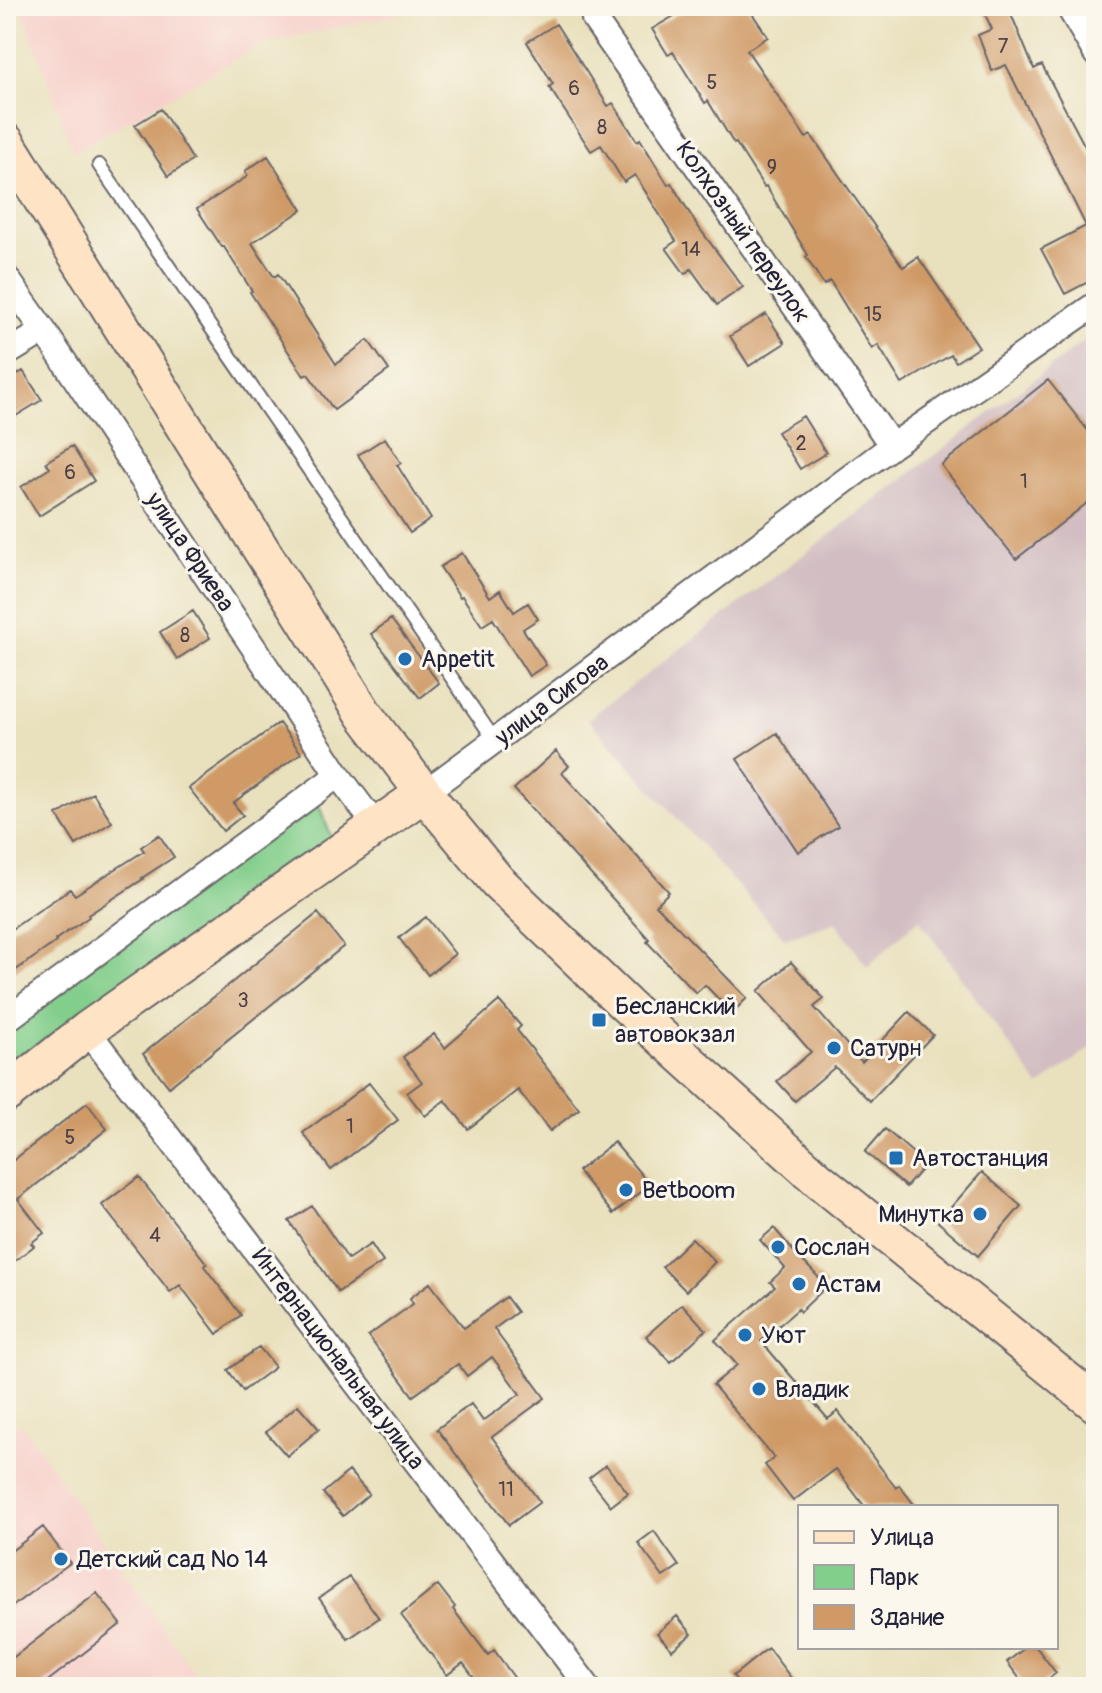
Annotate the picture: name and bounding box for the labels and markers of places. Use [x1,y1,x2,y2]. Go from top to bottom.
place label: Appetit [421,645,495,674]
marker: Appetit [396,650,414,668]
place label: Бесланский автовокзал [615,992,736,1049]
marker: Бесланский автовокзал [590,1011,608,1029]
place label: Сатурн [850,1034,922,1063]
marker: Сатурн [825,1039,843,1057]
place label: Автостанция [912,1144,1048,1173]
marker: Автостанция [887,1149,905,1167]
place label: Betboom [642,1176,735,1205]
marker: Betboom [617,1181,635,1199]
place label: Минутка [878,1200,964,1229]
marker: Минутка [971,1205,989,1223]
place label: Сослан [794,1233,870,1262]
marker: Сослан [769,1238,787,1256]
place label: Астам [815,1270,881,1299]
marker: Астам [790,1275,808,1293]
place label: Уют [761,1321,806,1350]
marker: Уют [736,1326,754,1344]
place label: Владик [775,1375,850,1404]
marker: Владик [750,1380,768,1398]
place label: Детский сад № 14 [76,1545,268,1574]
marker: Детский сад № 14 [52,1550,70,1568]

